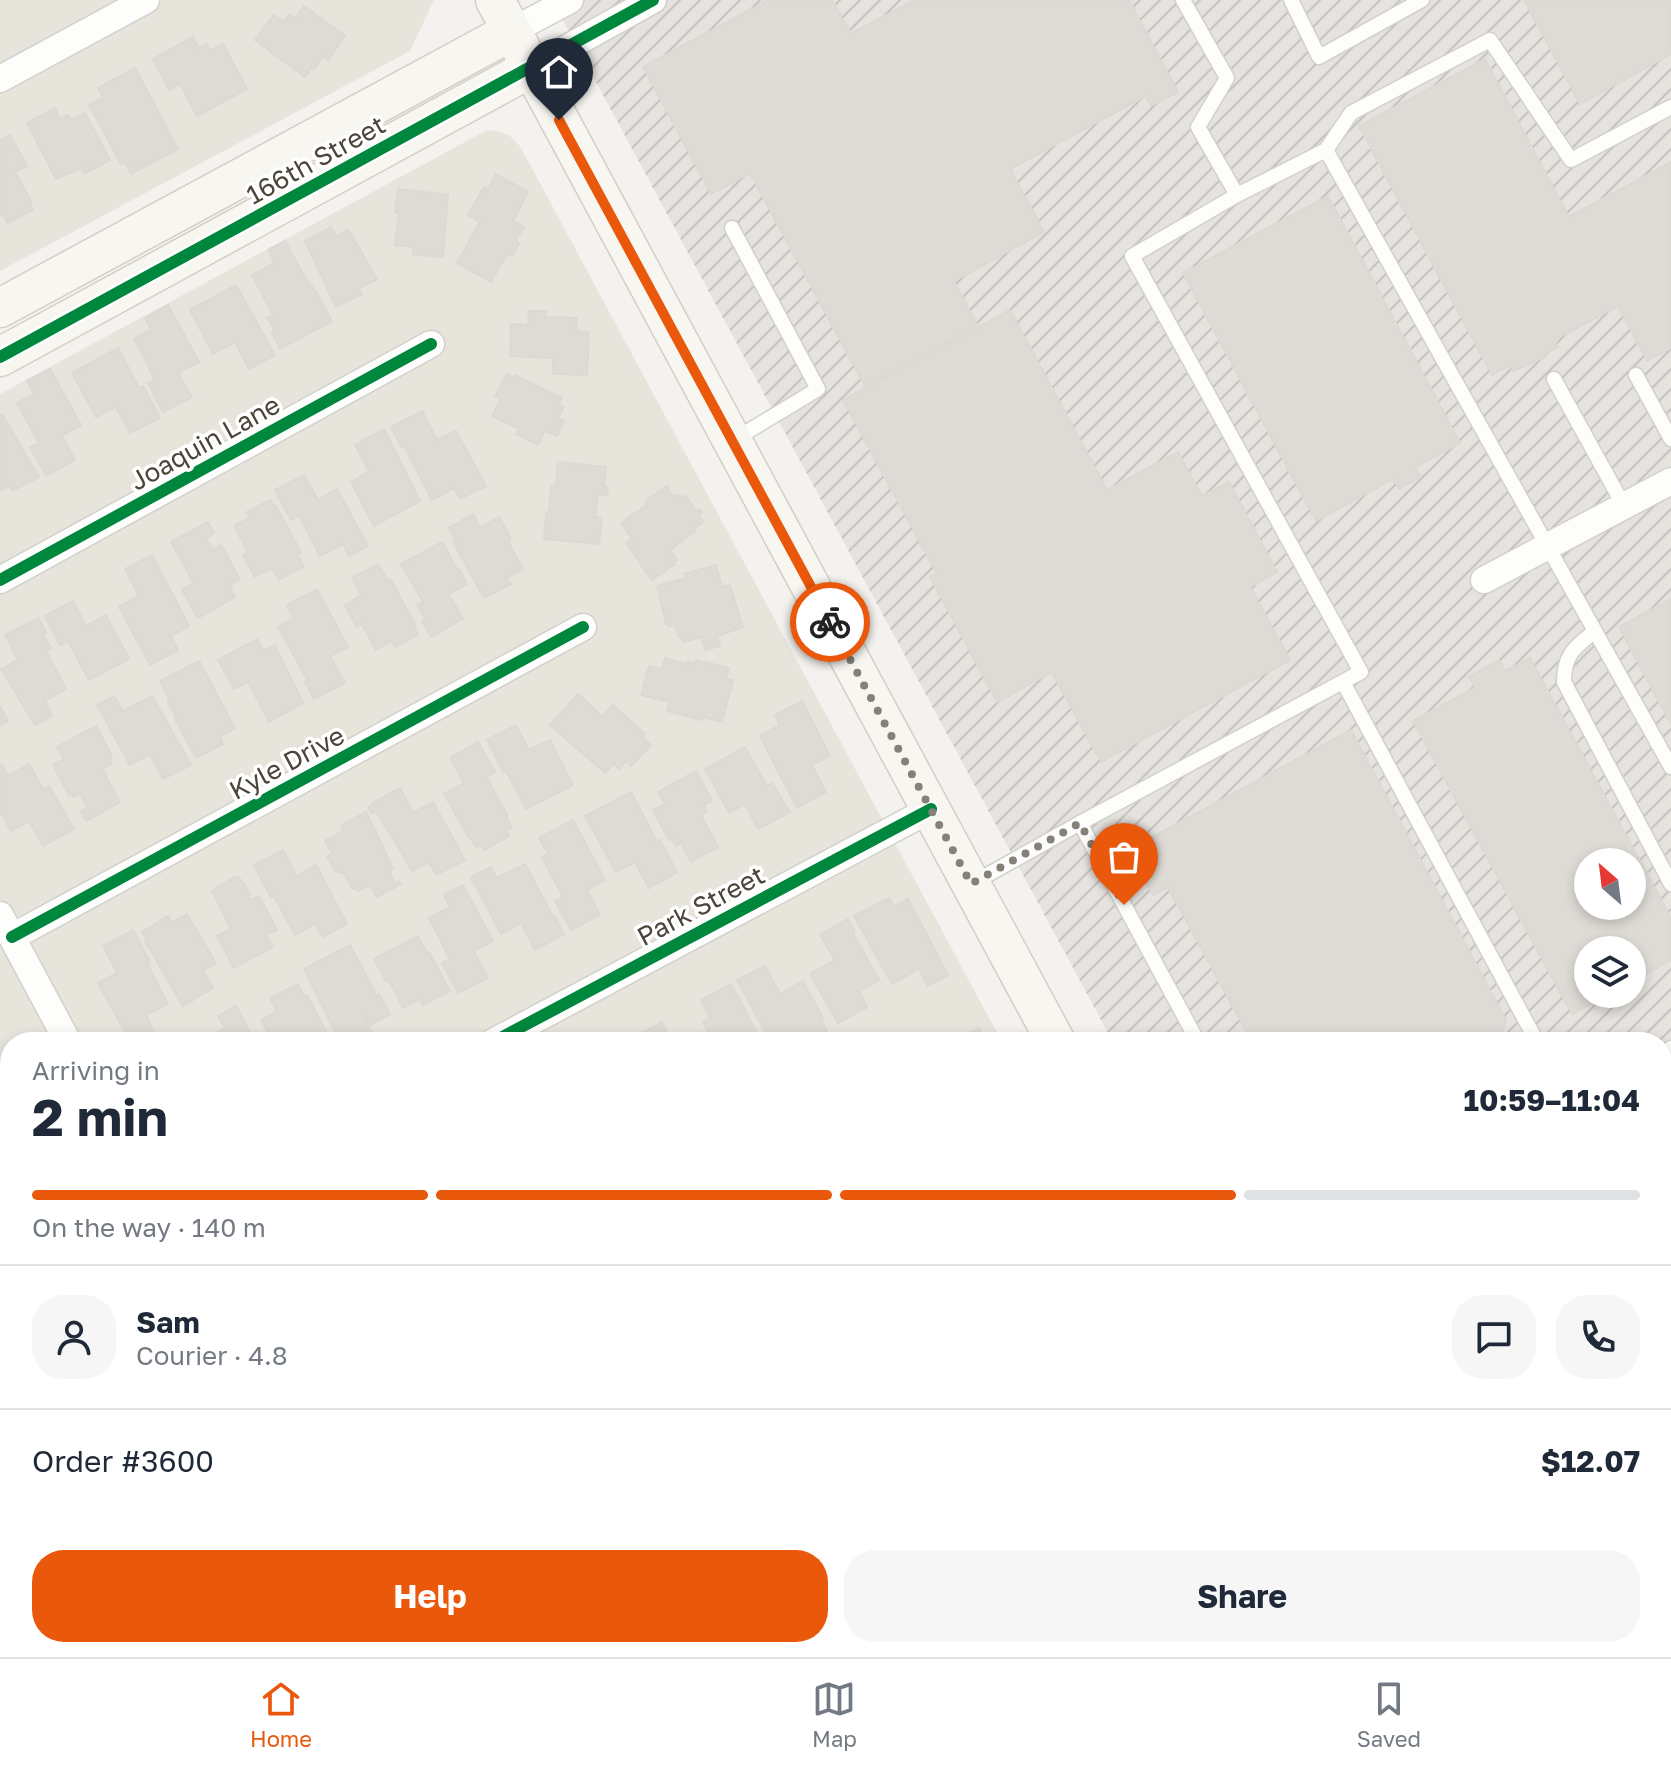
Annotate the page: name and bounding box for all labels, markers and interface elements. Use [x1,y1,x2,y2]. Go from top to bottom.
pin [525,38,593,120]
icon: home [537,50,581,94]
street label: 166th Street [241,109,391,210]
street label: Joaquin Lane [124,389,285,497]
courier [790,582,870,662]
icon: bike [808,600,852,644]
street label: Kyle Drive [224,719,349,806]
pin [1090,823,1158,905]
icon: bag [1102,835,1146,879]
north arrow [1574,848,1646,920]
map controls [1574,848,1646,1008]
street label: Park Street [632,859,770,952]
button: layers [1574,936,1646,1008]
text: Arriving in [32,1055,160,1086]
text: 10:59–11:04 [1463,1082,1640,1118]
text: 2 min [32,1085,168,1147]
text: On the way · 140 m [32,1212,266,1243]
button: person [32,1295,116,1379]
button: chat [1452,1295,1536,1379]
button: phone [1556,1295,1640,1379]
text: Sam [136,1304,200,1340]
text: Courier · 4.8 [136,1340,288,1371]
text: Order #3600 [32,1443,214,1479]
text: $12.07 [1541,1443,1640,1479]
button: Help [32,1550,828,1642]
button: Share [844,1550,1640,1642]
tab: Home [250,1677,312,1752]
tab: Map [812,1677,857,1752]
tab: Saved [1357,1677,1421,1752]

